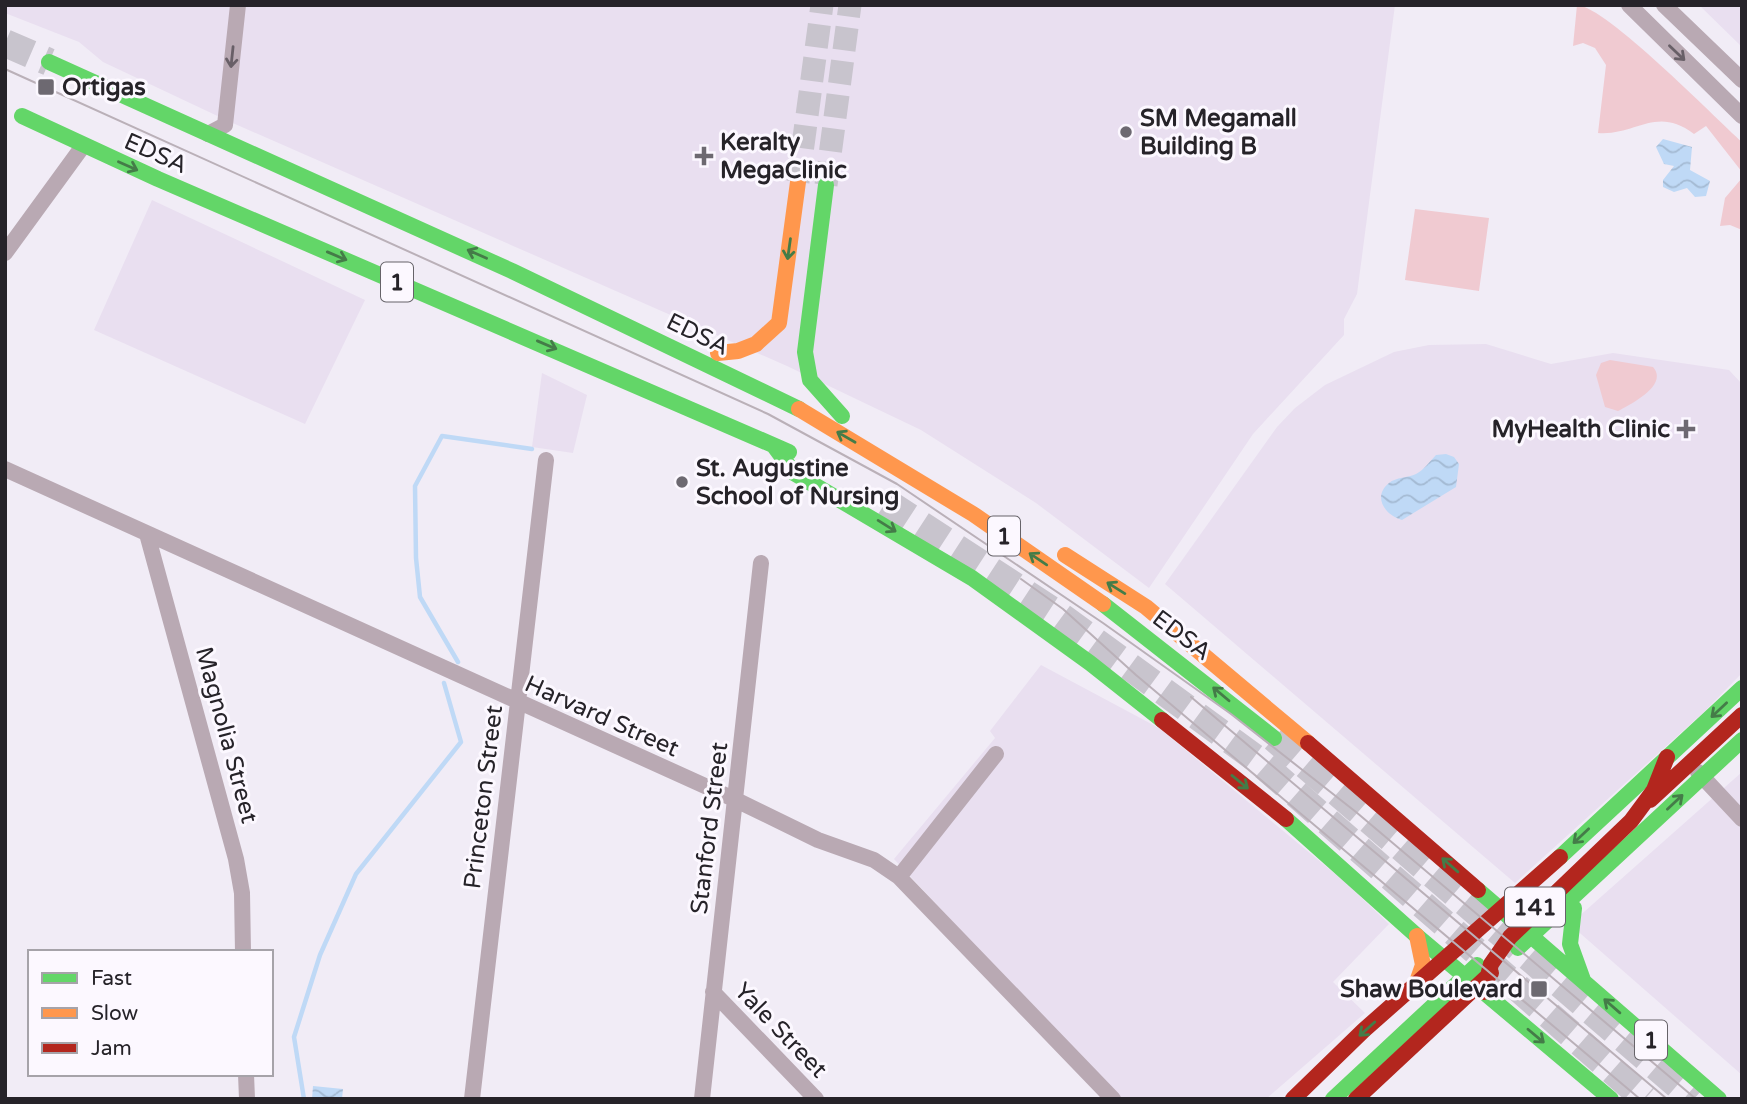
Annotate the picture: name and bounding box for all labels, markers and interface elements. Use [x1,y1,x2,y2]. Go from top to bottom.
one-way arrow [1668,45,1685,62]
one-way arrow [226,46,239,68]
place label: Ortigas [62,73,146,102]
marker: Ortigas [36,77,56,97]
place label: SM Megamall Building B [1140,104,1297,161]
marker: SM Megamall Building B [1118,124,1134,140]
street label: EDSA [120,127,192,180]
place label: Keralty MegaClinic [720,128,847,185]
marker: Keralty MegaClinic [694,146,714,166]
one-way arrow [117,160,139,173]
one-way arrow [782,237,795,260]
one-way arrow [467,247,488,260]
one-way arrow [326,250,347,263]
road number: 1 [381,262,413,302]
street label: EDSA [662,307,734,362]
one-way arrow [535,339,557,352]
place label: MyHealth Clinic [1491,415,1670,444]
marker: MyHealth Clinic [1676,419,1696,439]
one-way arrow [837,430,857,444]
place label: St. Augustine School of Nursing [696,454,900,511]
marker: St. Augustine School of Nursing [674,474,690,490]
road number: 1 [988,516,1020,556]
one-way arrow [877,520,897,534]
one-way arrow [1029,552,1048,566]
one-way arrow [1107,581,1127,595]
street label: EDSA [1147,604,1217,667]
street label: Magnolia Street [189,644,264,826]
street label: Harvard Street [520,670,683,763]
one-way arrow [1213,686,1231,702]
one-way arrow [1711,701,1728,718]
street label: Princeton Street [458,703,509,891]
street label: Stanford Street [685,740,734,916]
one-way arrow [1230,774,1248,790]
one-way arrow [1666,794,1683,811]
one-way arrow [1573,828,1590,845]
one-way arrow [1442,857,1460,873]
road number: 141 [1505,888,1565,926]
legend [28,950,273,1076]
text: Fast [91,966,132,991]
place label: Shaw Boulevard [1340,975,1523,1004]
street label: Yale Street [728,977,833,1084]
marker: Shaw Boulevard [1529,979,1549,999]
one-way arrow [1603,998,1621,1014]
text: Slow [91,1001,139,1026]
one-way arrow [1359,1020,1376,1037]
road number: 1 [1635,1021,1667,1060]
one-way arrow [1527,1028,1545,1044]
text: Jam [91,1036,132,1061]

